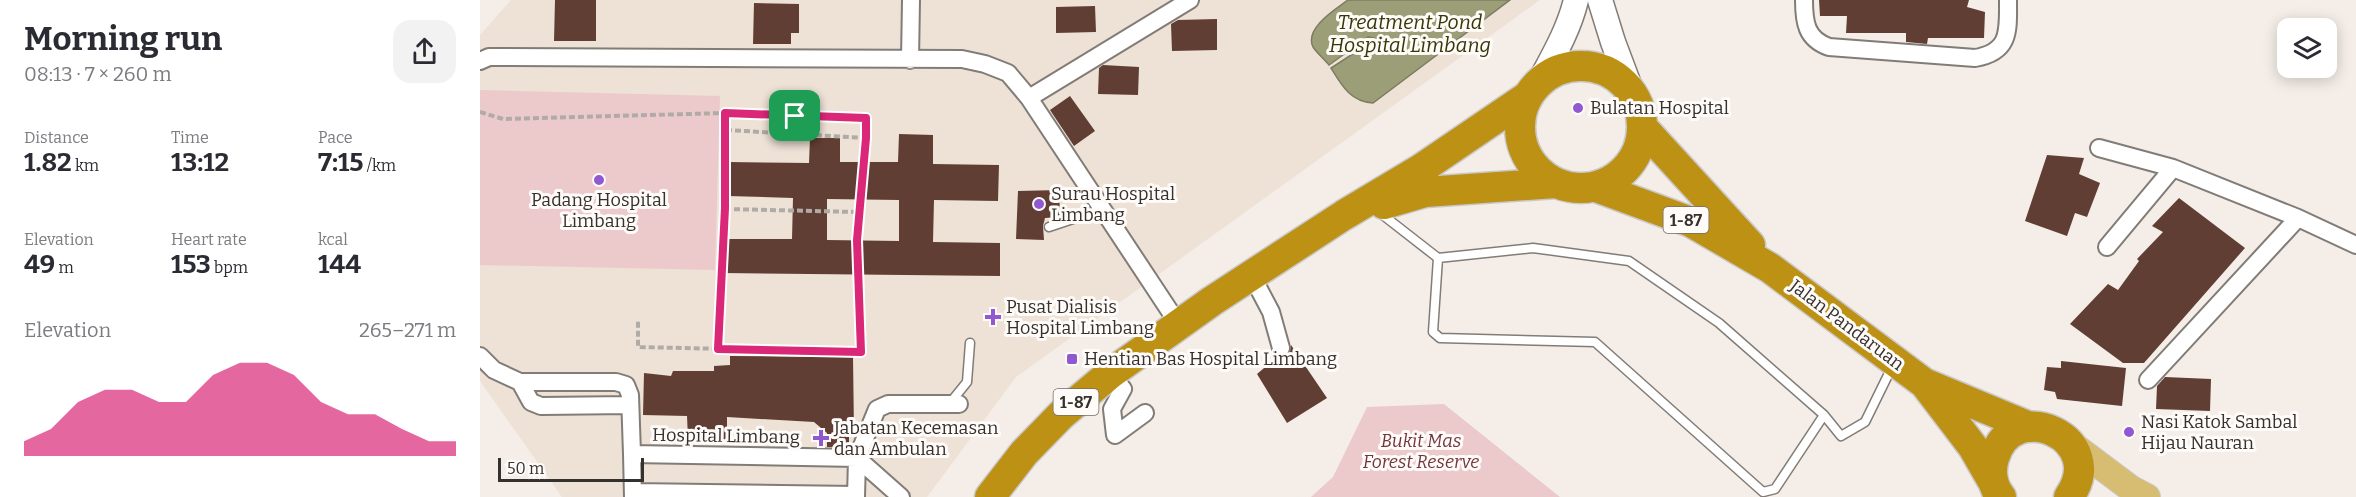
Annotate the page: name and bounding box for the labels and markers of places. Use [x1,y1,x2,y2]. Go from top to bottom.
pin [769,90,820,141]
place label: Bulatan Hospital [1590,97,1729,119]
marker: Bulatan Hospital [1571,101,1585,115]
marker: Padang Hospital Limbang [592,173,606,187]
place label: Surau Hospital Limbang [1051,183,1175,226]
place label: Padang Hospital Limbang [531,189,667,232]
marker: Surau Hospital Limbang [1032,197,1046,211]
place label: Pusat Dialisis Hospital Limbang [1006,296,1154,339]
marker: Pusat Dialisis Hospital Limbang [984,308,1002,326]
place label: Hentian Bas Hospital Limbang [1084,348,1337,370]
marker: Hentian Bas Hospital Limbang [1065,352,1079,366]
place label: Nasi Katok Sambal Hijau Nauran [2141,411,2297,454]
place label: Jabatan Kecemasan dan Ambulan [833,417,999,460]
marker: Nasi Katok Sambal Hijau Nauran [2122,425,2136,439]
marker: Jabatan Kecemasan dan Ambulan [812,429,830,447]

